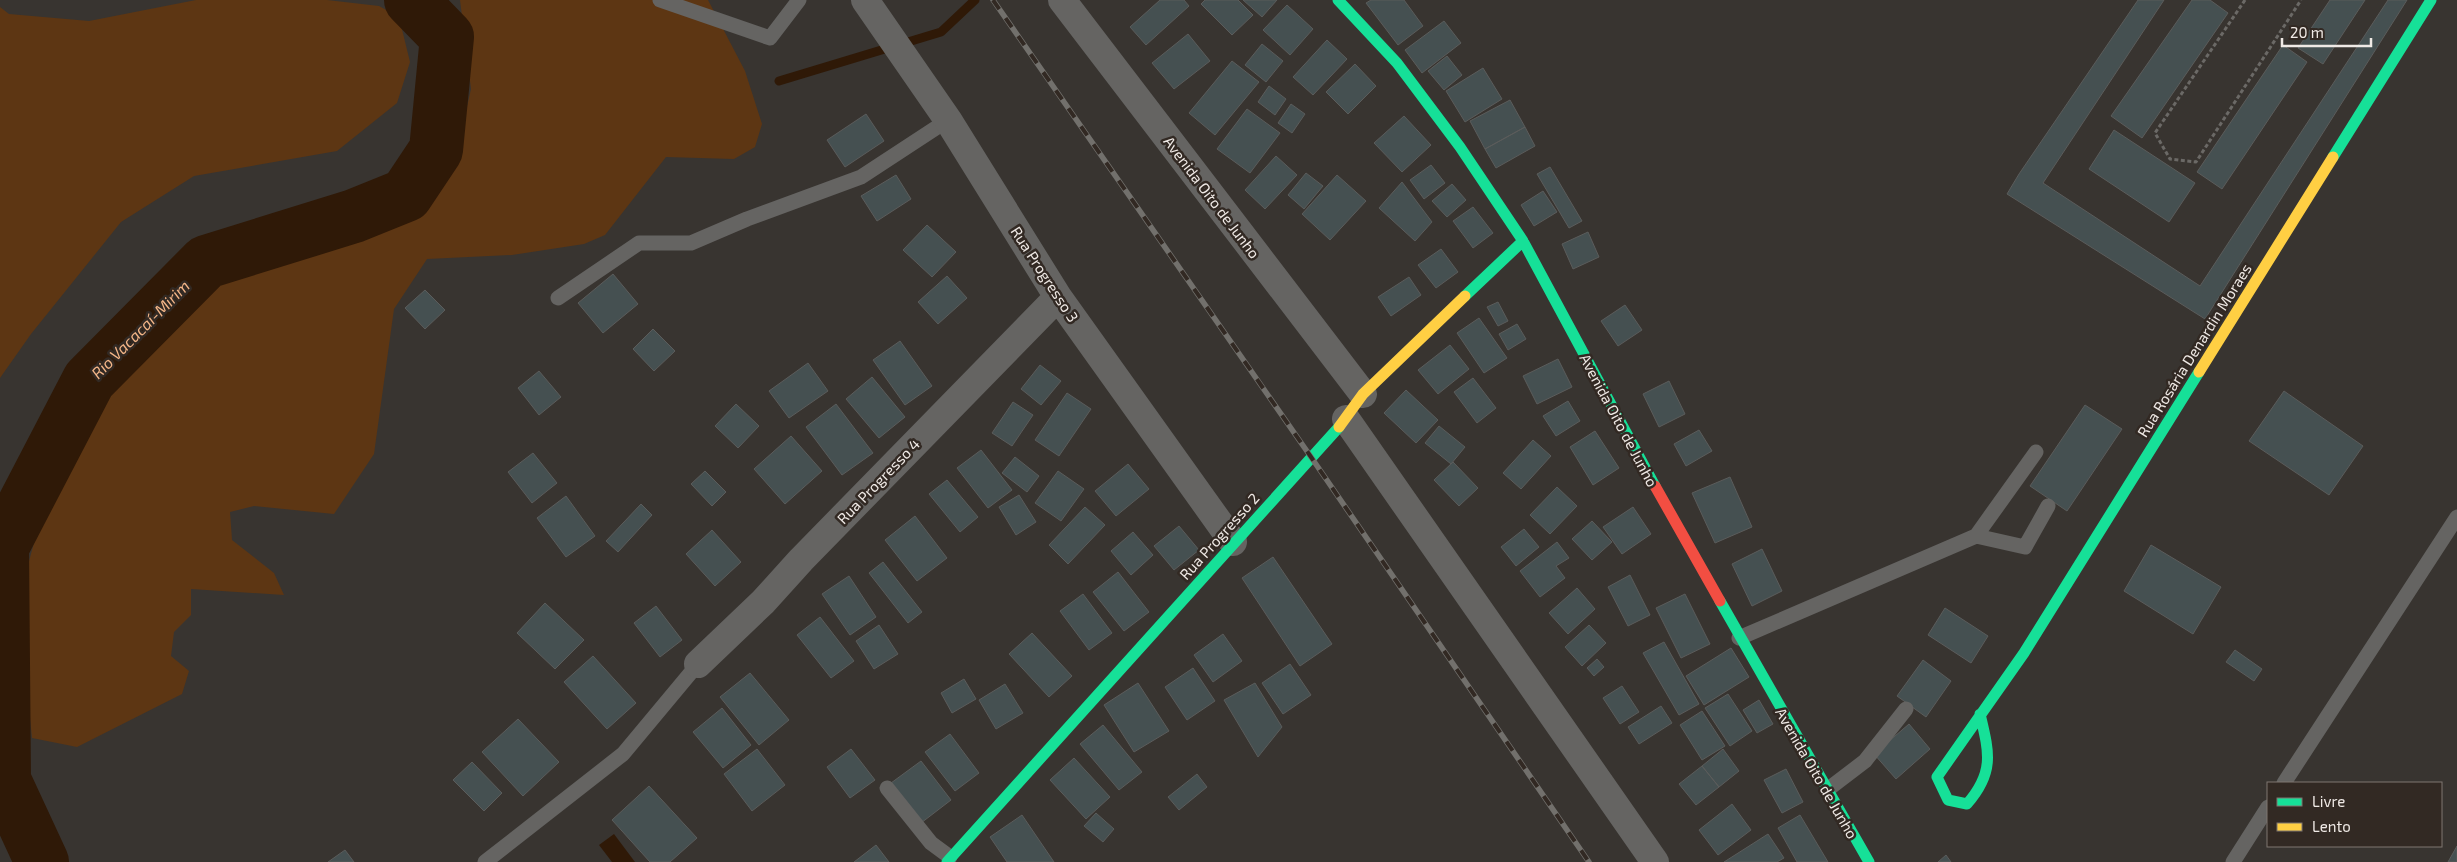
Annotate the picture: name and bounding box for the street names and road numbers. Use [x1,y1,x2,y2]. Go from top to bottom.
street label: Avenida Oito de Junho [1160,132,1264,262]
street label: Rua Progresso 3 [1007,223,1083,325]
street label: Rua Rosária Denardin Moraes [2133,260,2255,440]
street label: Avenida Oito de Junho [1576,350,1662,490]
street label: Rua Progresso 4 [833,435,923,527]
street label: Rua Progresso 2 [1175,489,1263,583]
street label: Avenida Oito de Junho [1772,704,1862,842]

